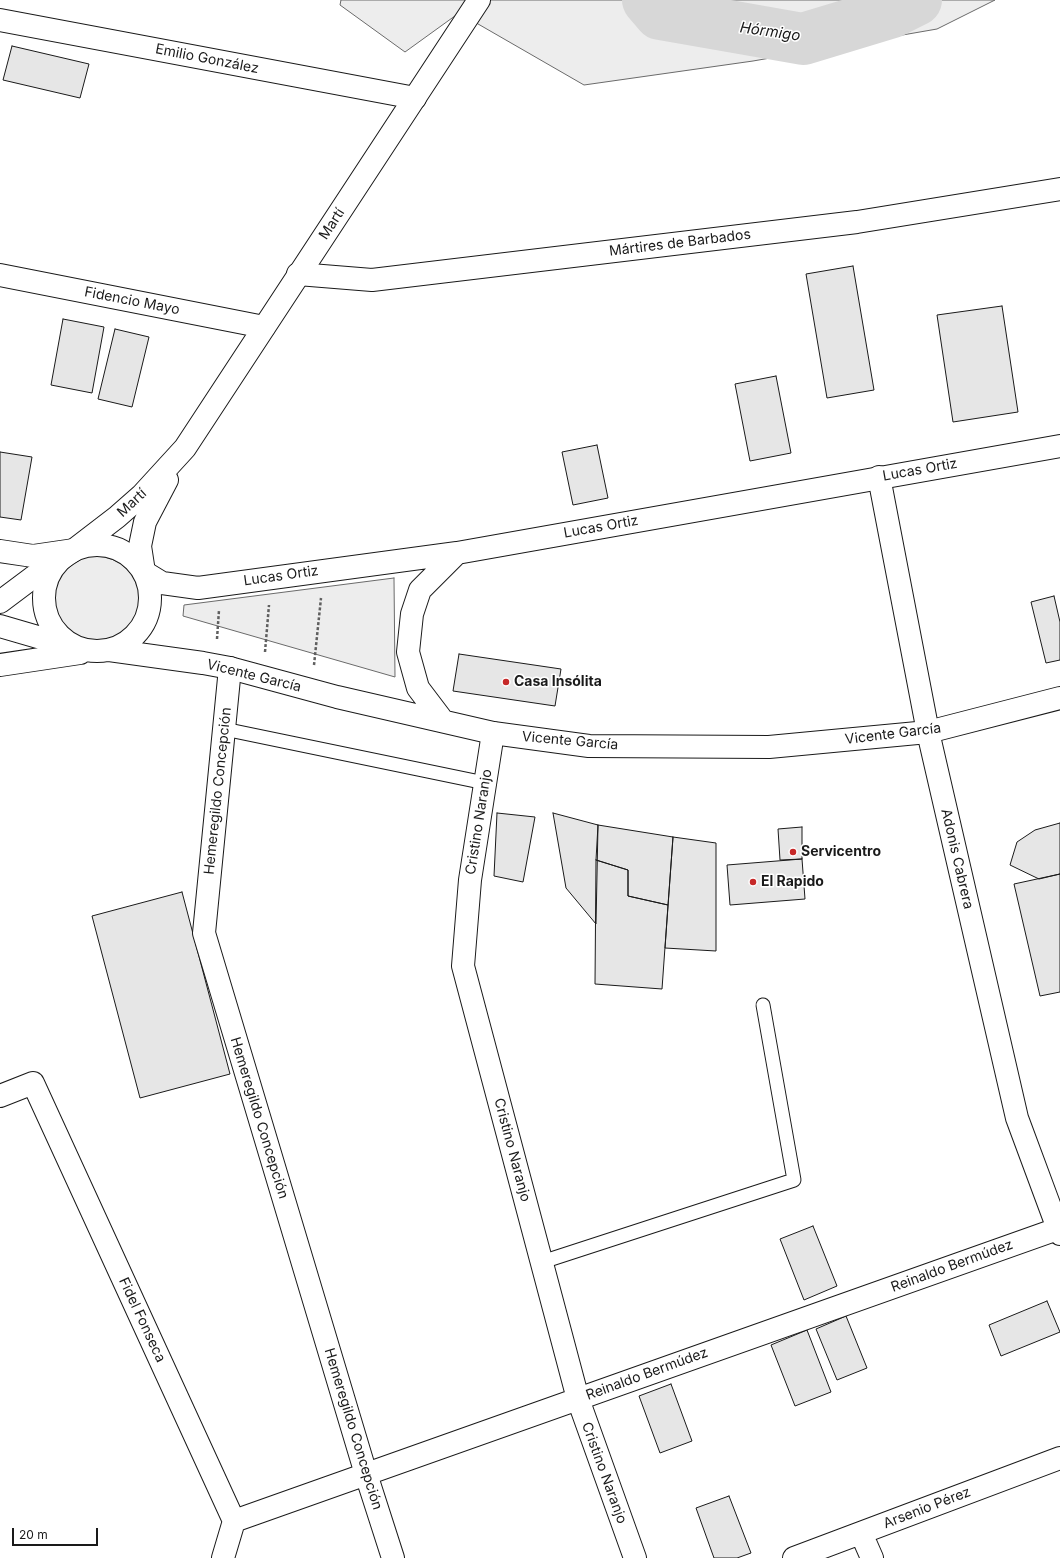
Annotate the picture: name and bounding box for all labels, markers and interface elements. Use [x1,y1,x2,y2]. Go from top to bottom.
water label: Hórmigo [739,19,801,45]
street label: Emilio González [154,41,260,77]
street label: Martí [316,205,348,243]
street label: Mártires de Barbados [608,226,752,260]
street label: Fidencio Mayo [83,284,181,318]
street label: Lucas Ortiz [881,455,959,485]
street label: Martí [114,485,150,521]
street label: Lucas Ortiz [562,512,640,542]
street label: Lucas Ortiz [242,562,320,590]
street label: Vicente García [205,656,303,696]
place label: Casa Insólita [514,674,602,690]
marker: Casa Insólita [501,677,511,687]
street label: Hemeregildo Concepción [201,707,235,875]
street label: Vicente García [844,720,942,748]
street label: Vicente García [521,728,619,754]
street label: Cristino Naranjo [462,768,496,876]
street label: Adonis Cabrera [937,807,977,911]
place label: Servicentro [801,844,881,860]
marker: Servicentro [788,847,798,857]
place label: El Rapido [761,874,824,890]
marker: El Rapido [748,877,758,887]
street label: Hemeregildo Concepción [226,1035,292,1201]
street label: Cristino Naranjo [490,1096,534,1204]
street label: Reinaldo Bermúdez [889,1236,1015,1296]
street label: Fidel Fonseca [115,1275,169,1365]
street label: Reinaldo Bermúdez [584,1344,710,1404]
street label: Hemeregildo Concepción [320,1346,386,1512]
street label: Cristino Naranjo [578,1420,630,1526]
street label: Arsenio Pérez [881,1484,973,1532]
scale bar [14,1520,100,1546]
text: 20 m [19,1527,48,1542]

